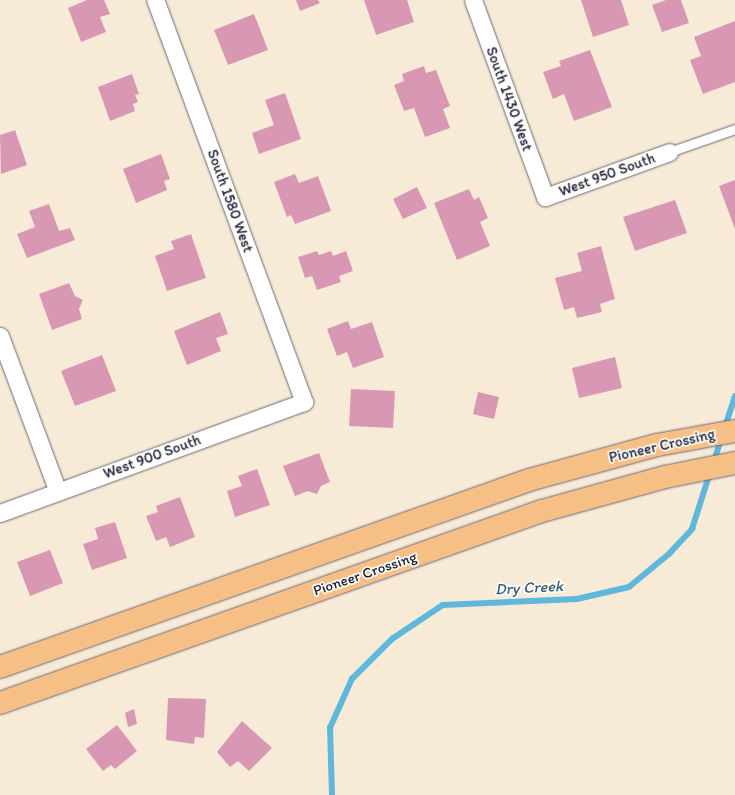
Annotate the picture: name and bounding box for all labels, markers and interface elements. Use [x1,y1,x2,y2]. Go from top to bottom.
street label: South 1430 West [482,44,536,154]
street label: South 1580 West [203,147,257,255]
street label: West 950 South [556,149,658,201]
street label: Pioneer Crossing [607,425,717,467]
street label: West 900 South [101,431,203,483]
street label: Pioneer Crossing [311,548,419,600]
water label: Dry Creek [495,577,563,599]

